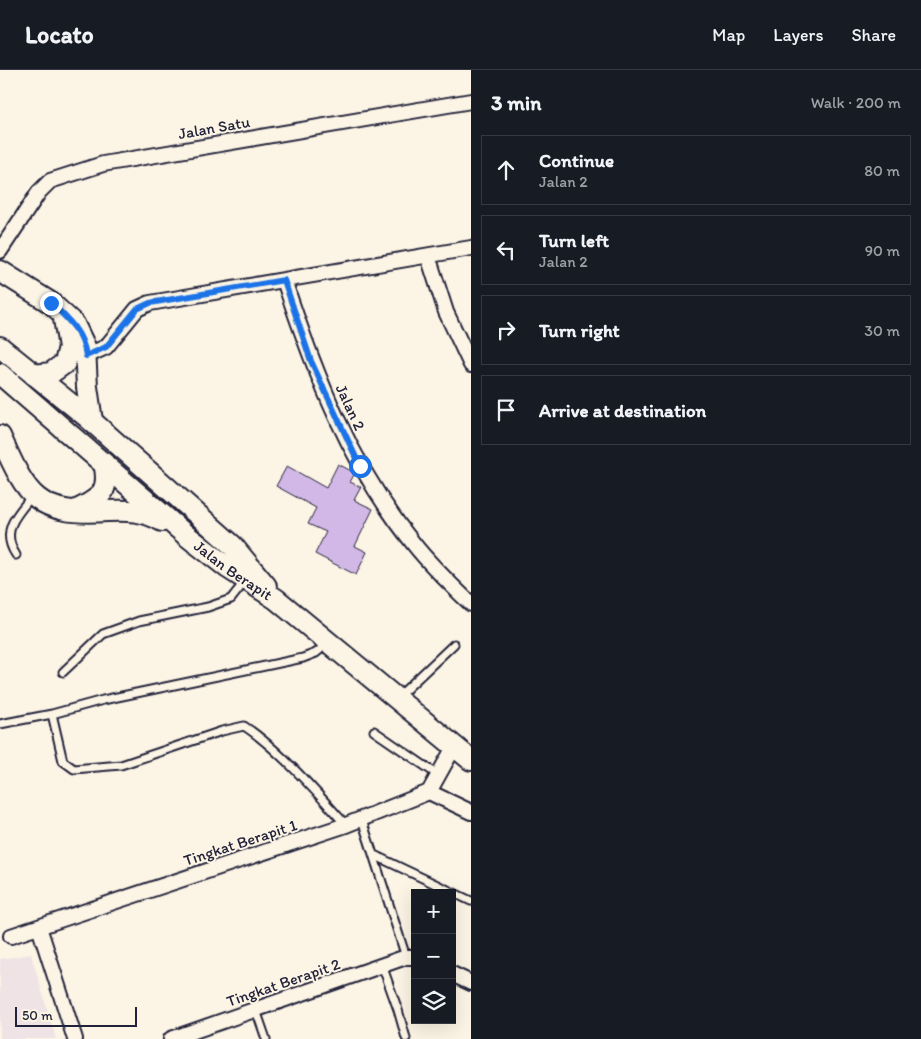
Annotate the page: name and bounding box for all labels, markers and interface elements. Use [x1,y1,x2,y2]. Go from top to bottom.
text: Locato [25,20,94,49]
text: Map [712,24,745,46]
text: Layers [773,24,823,46]
text: Share [851,24,896,46]
text: 3 min [491,90,541,115]
text: Walk · 200 m [811,93,901,112]
street label: Jalan Satu [177,112,252,143]
text: Continue [539,149,614,172]
icon: ahead [492,156,520,184]
text: 80 m [864,161,900,180]
text: Jalan 2 [539,172,588,191]
text: Turn left [539,229,609,252]
icon: left [492,236,520,264]
text: 90 m [865,241,900,260]
text: Jalan 2 [539,252,588,271]
route end [40,292,63,315]
icon: right [492,316,520,344]
text: Turn right [539,319,620,342]
text: 30 m [864,321,900,340]
street label: Jalan 2 [332,381,370,434]
icon: arrive [492,396,520,424]
text: Arrive at destination [539,399,706,422]
route start [349,455,372,478]
street label: Jalan Berapit [190,536,276,604]
street label: Tingkat Berapit 1 [181,815,300,870]
map controls [411,889,456,1024]
button: + [411,889,456,934]
button: − [411,934,456,979]
street label: Tingkat Berapit 2 [224,954,343,1011]
button: layers [411,979,456,1024]
scale bar [15,1004,138,1027]
text: 50 m [22,1007,53,1024]

